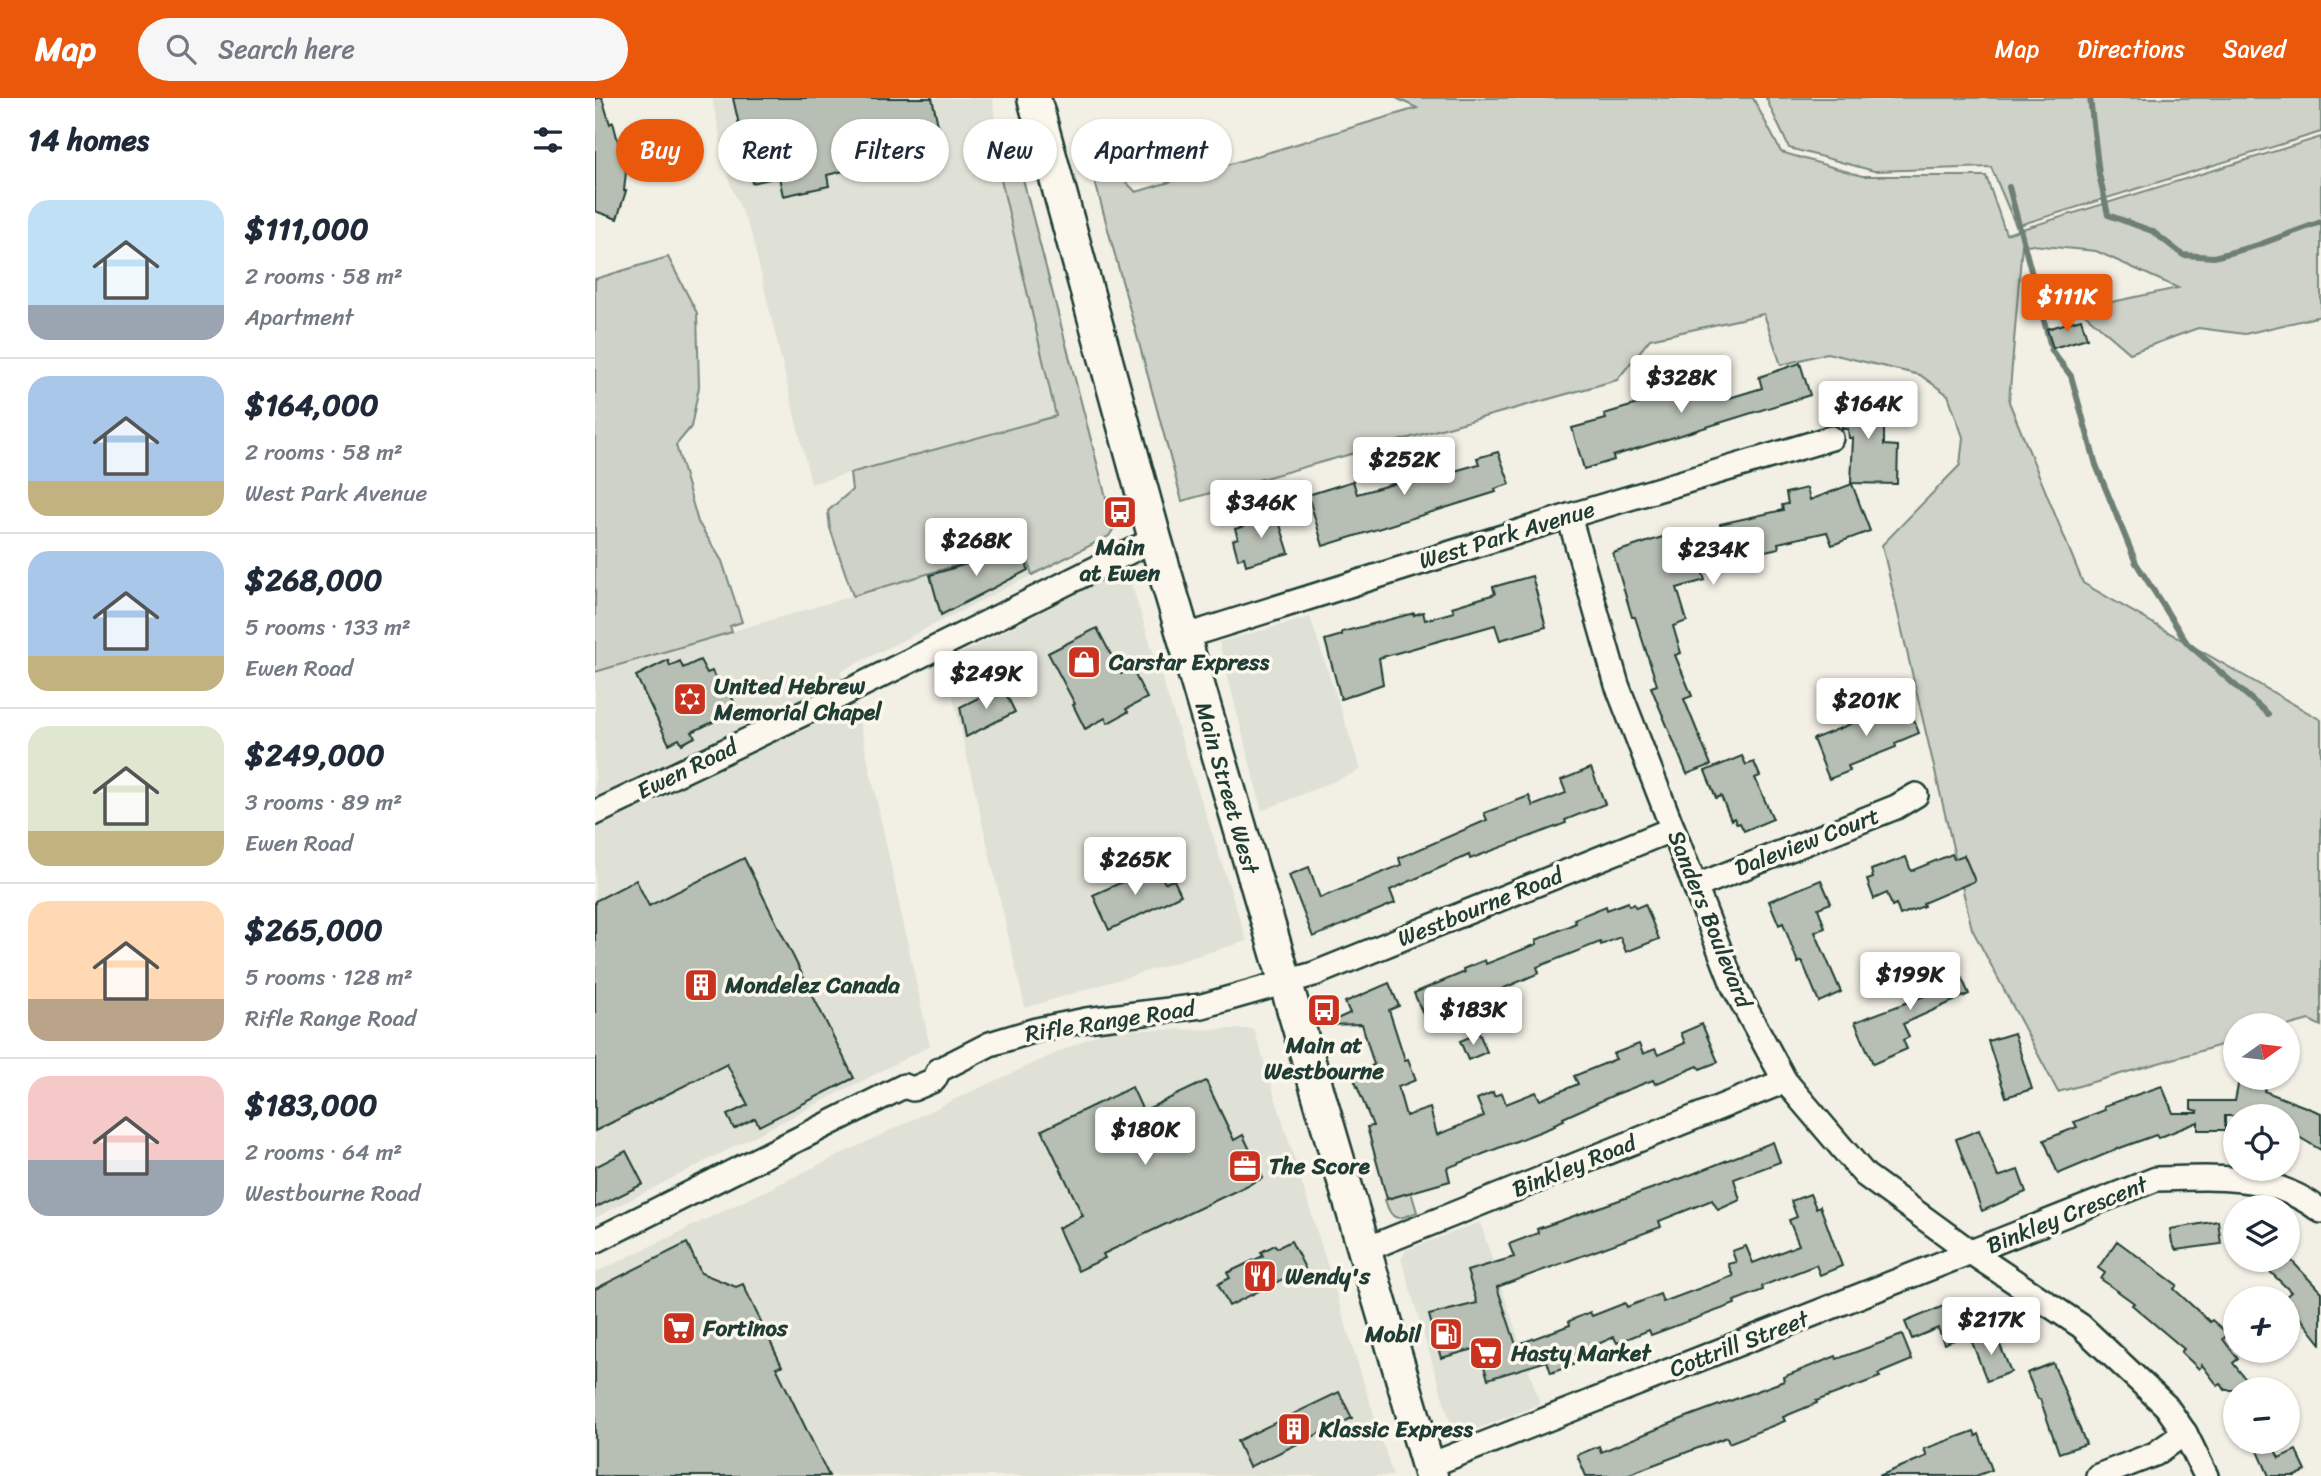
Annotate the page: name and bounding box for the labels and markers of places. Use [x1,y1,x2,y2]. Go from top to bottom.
pin: $111K [2018,274,2116,334]
pin: $328K [1632,356,1730,415]
pin: $164K [1819,382,1917,441]
pin: $252K [1355,438,1453,497]
pin: $346K [1212,480,1310,540]
bus stop icon: Main at Ewen [1101,493,1139,531]
pin: $268K [927,518,1025,578]
place label: Main at Ewen [1079,527,1161,594]
pin: $234K [1664,528,1762,587]
place label: Carstar Express [1108,642,1270,683]
shop icon: Carstar Express [1065,643,1103,681]
pin: $249K [937,652,1035,711]
place label: United Hebrew Memorial Chapel [713,666,883,733]
pin: $201K [1817,678,1915,738]
synagogue icon: United Hebrew Memorial Chapel [671,680,709,718]
pin: $265K [1086,838,1184,897]
pin: $199K [1861,953,1959,1012]
place label: Mondelez Canada [724,965,900,1006]
building icon: Mondelez Canada [682,966,720,1004]
pin: $183K [1424,988,1522,1047]
bus stop icon: Main at Westbourne [1305,991,1343,1029]
place label: Main at Westbourne [1264,1025,1384,1092]
pin: $180K [1096,1108,1194,1167]
place label: The Score [1269,1146,1371,1187]
office icon: The Score [1226,1147,1264,1185]
place label: Wendy's [1285,1256,1371,1297]
restaurant icon: Wendy's [1241,1257,1279,1295]
pin: $217K [1942,1298,2040,1357]
place label: Fortinos [702,1308,789,1349]
supermarket icon: Fortinos [660,1309,698,1347]
place label: Mobil [1364,1314,1422,1355]
fuel station icon: Mobil [1427,1315,1465,1353]
place label: Hasty Market [1510,1333,1652,1374]
supermarket icon: Hasty Market [1467,1334,1505,1372]
place label: Klassic Express [1318,1409,1473,1450]
building icon: Klassic Express [1275,1410,1313,1448]

